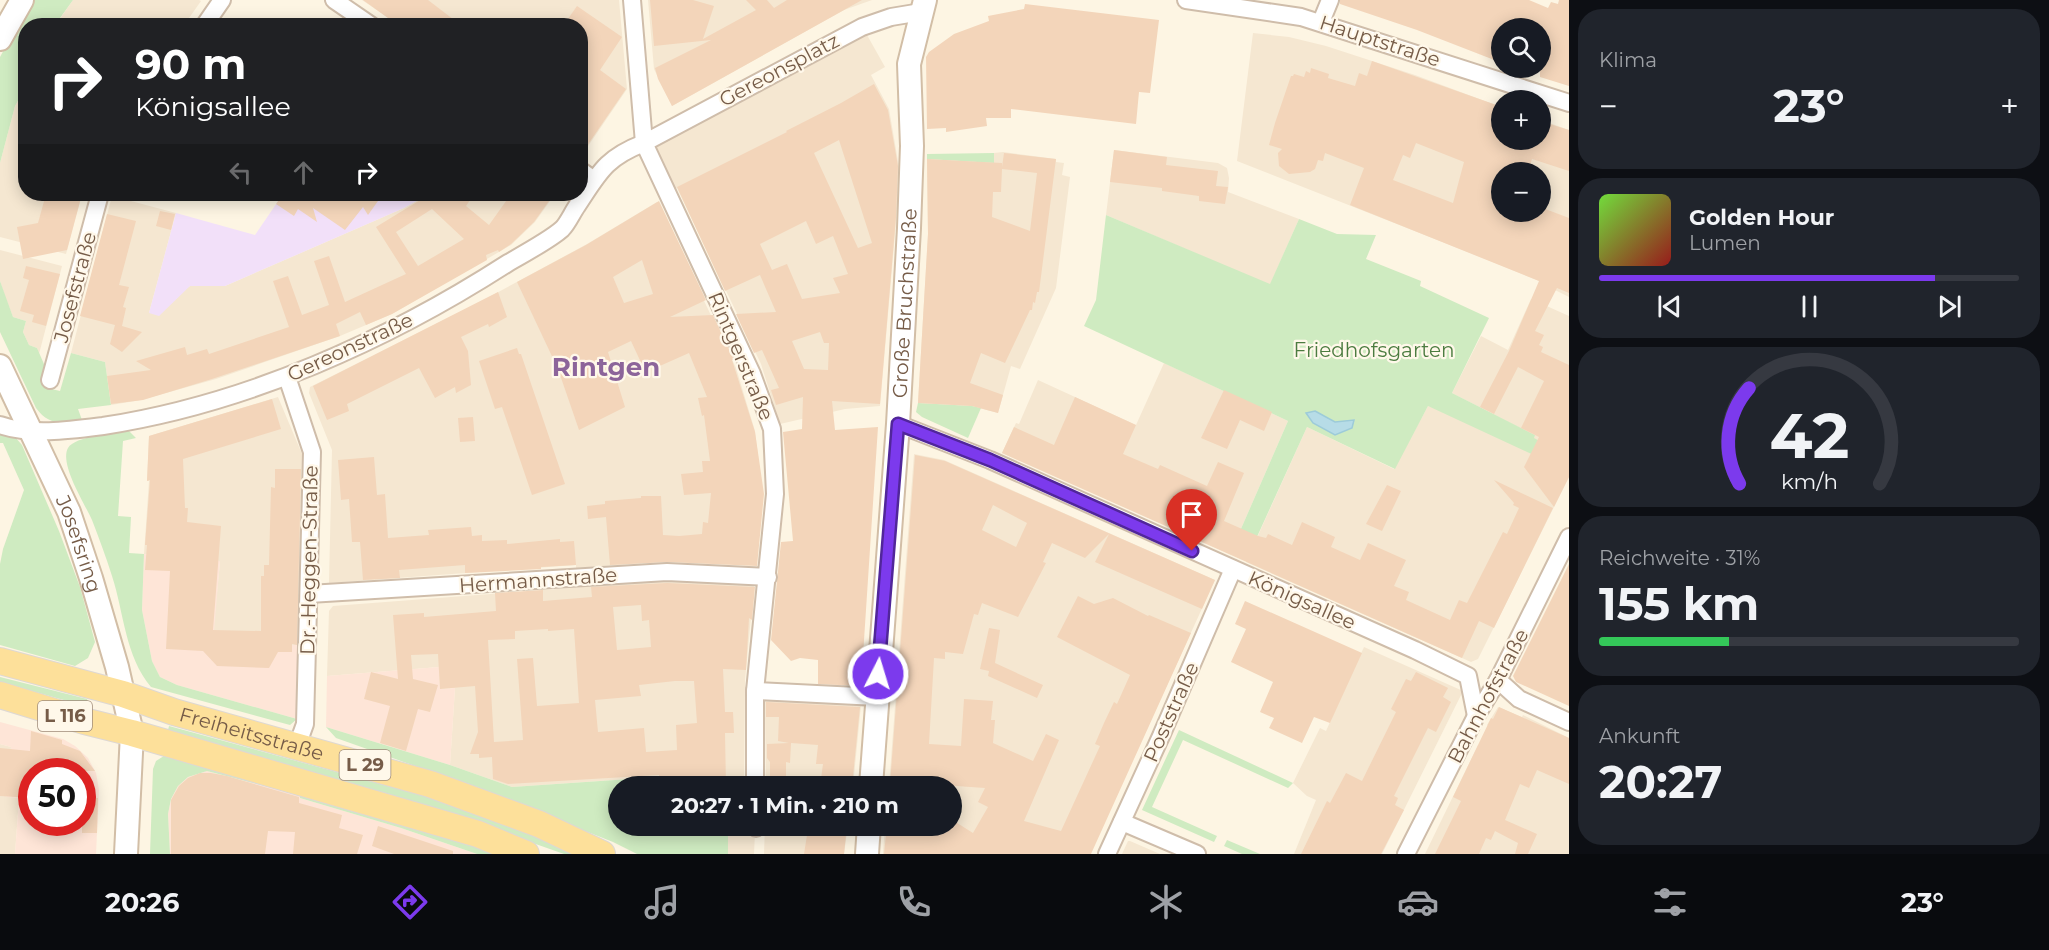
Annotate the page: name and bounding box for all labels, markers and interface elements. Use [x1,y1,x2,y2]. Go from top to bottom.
street label: Hauptstraße [1317,10,1443,72]
map controls [1491,18,1551,222]
button: search [1491,18,1551,78]
street label: Gereonsplatz [715,28,843,112]
text: 90 m [135,38,246,90]
icon: right [36,42,114,120]
text: Klima [1599,48,1657,72]
text: 23° [1773,78,1845,133]
text: − [1599,86,1618,126]
text: + [2000,86,2019,126]
text: Königsallee [135,90,291,123]
button: + [1491,90,1551,150]
icon: left [224,156,257,189]
icon: ahead [287,156,320,189]
icon: right [350,156,383,189]
button: − [1491,162,1551,222]
text: Golden Hour [1689,204,1834,231]
street label: Große Bruchstraße [887,208,922,399]
street label: Josefstraße [48,229,101,346]
text: Lumen [1689,231,1761,255]
street label: Rintgerstraße [703,288,779,424]
icon: previous [1653,290,1686,323]
icon: pause [1793,290,1826,323]
icon: next [1933,290,1966,323]
street label: Gereonstraße [283,307,417,387]
park label: Friedhofsgarten [1293,338,1455,362]
district label: Rintgen [552,351,660,383]
text: 42 [1769,398,1849,474]
street label: Dr.-Heggen-Straße [295,465,323,655]
text: km/h [1780,468,1838,494]
pin [1166,489,1217,551]
street label: Josefsring [50,490,107,595]
icon: arrive [1175,498,1208,531]
text: Reichweite · 31% [1599,546,1760,570]
street label: Hermannstraße [458,562,618,598]
street label: Königsallee [1244,566,1360,634]
text: 155 km [1599,576,1759,631]
street label: Bahnhofstraße [1442,625,1534,767]
position arrow [846,642,910,706]
street label: Poststraße [1138,658,1204,766]
road number: L 116 [38,701,92,731]
street label: Freiheitsstraße [177,702,326,766]
text: Ankunft [1599,724,1680,748]
road number: L 29 [340,750,391,780]
text: 20:27 [1599,754,1722,809]
speed limit sign: 50 [18,758,96,836]
text: 20:27 · 1 Min. · 210 m [671,792,899,819]
icon: directions [389,881,431,923]
icon: music [641,881,683,923]
icon: phone [893,881,935,923]
icon: climate [1145,881,1187,923]
icon: car [1397,881,1439,923]
icon: filters [1649,881,1691,923]
text: 20:26 [105,886,179,919]
text: 23° [1901,886,1944,919]

